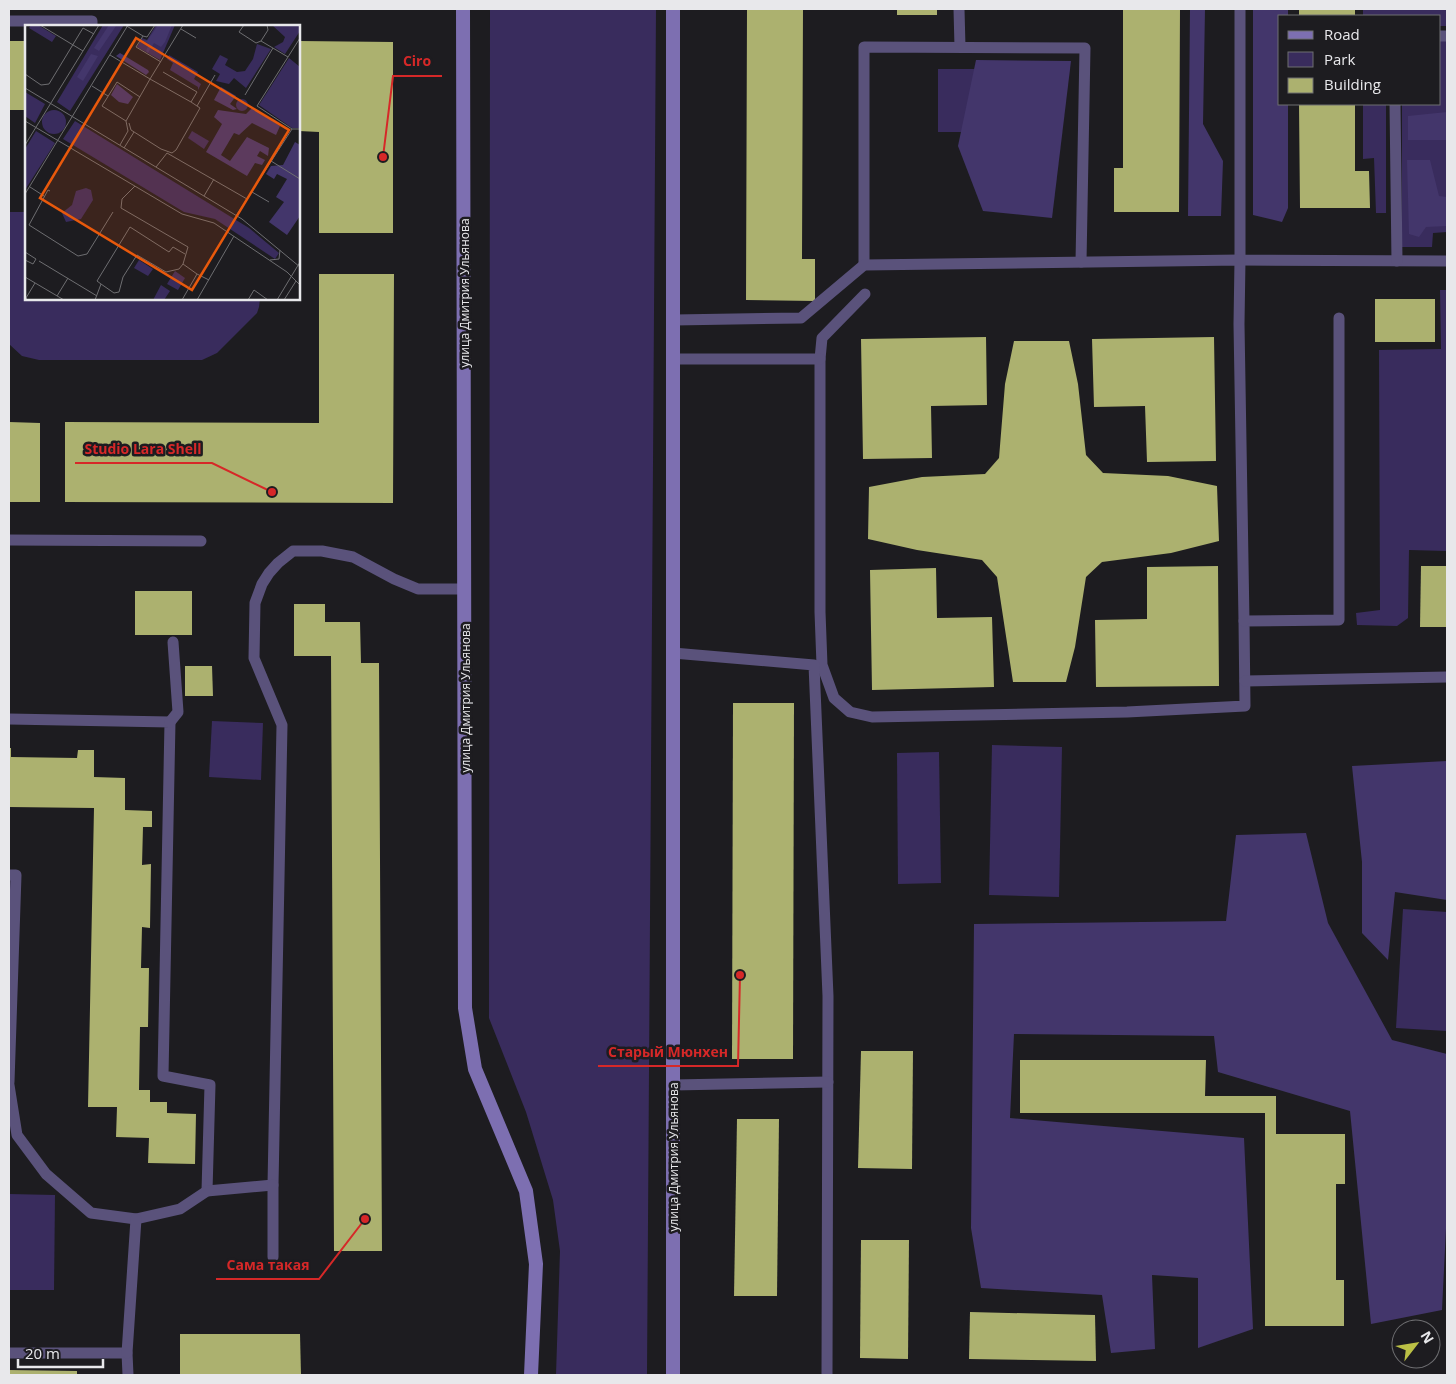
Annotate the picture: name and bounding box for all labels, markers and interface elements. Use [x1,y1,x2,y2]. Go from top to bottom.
legend [1278,15,1441,105]
text: Road [1324,24,1360,44]
inset map [25,25,300,300]
callout: Ciro [393,47,442,76]
text: Park [1324,49,1355,69]
text: Ciro [403,51,431,70]
text: Building [1324,74,1381,94]
street label: улица Дмитрия Ульянова [456,218,473,368]
callout: Studio Lara Shell [75,434,212,463]
text: Studio Lara Shell [85,439,201,458]
street label: улица Дмитрия Ульянова [457,623,474,773]
callout: Старый Мюнхен [598,1037,738,1066]
text: Старый Мюнхен [608,1042,728,1061]
street label: улица Дмитрия Ульянова [665,1082,682,1232]
callout: Сама такая [216,1250,319,1279]
text: Сама такая [227,1255,309,1274]
north arrow [1391,1319,1441,1369]
text: N [1416,1327,1439,1347]
scale bar [18,1336,102,1368]
text: 20 m [25,1343,60,1363]

